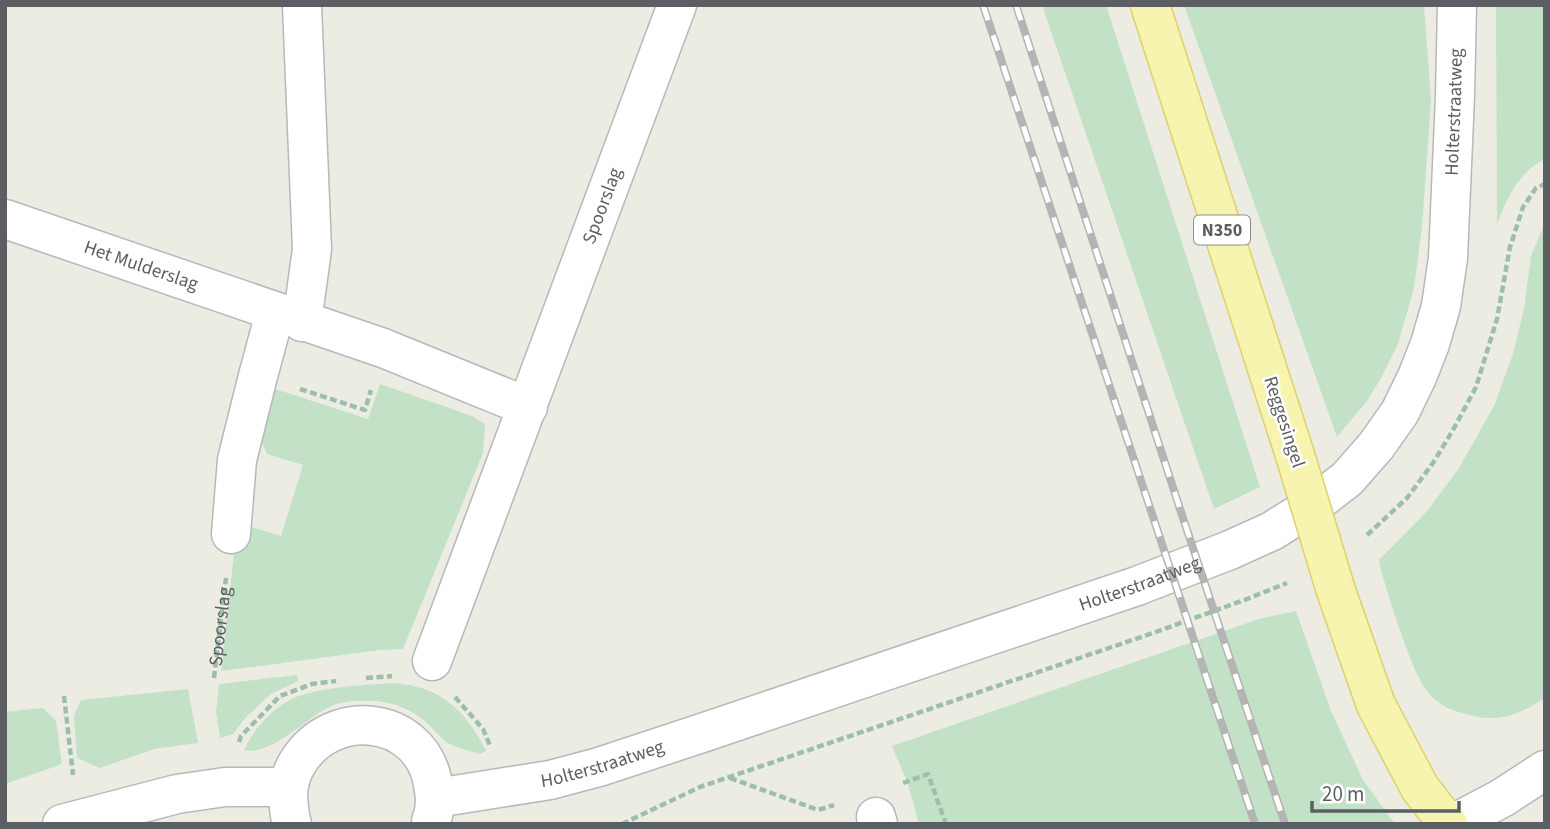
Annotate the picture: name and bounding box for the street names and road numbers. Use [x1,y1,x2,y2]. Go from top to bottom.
street label: Holterstraatweg [1438,48,1470,176]
street label: Spoorslag [575,163,629,248]
road number: N350 [1194,215,1250,244]
street label: Het Mulderslag [80,233,203,298]
street label: Reggesingel [1257,373,1312,471]
street label: Holterstraatweg [1075,549,1205,618]
street label: Spoorslag [202,585,238,668]
street label: Holterstraatweg [539,733,668,795]

